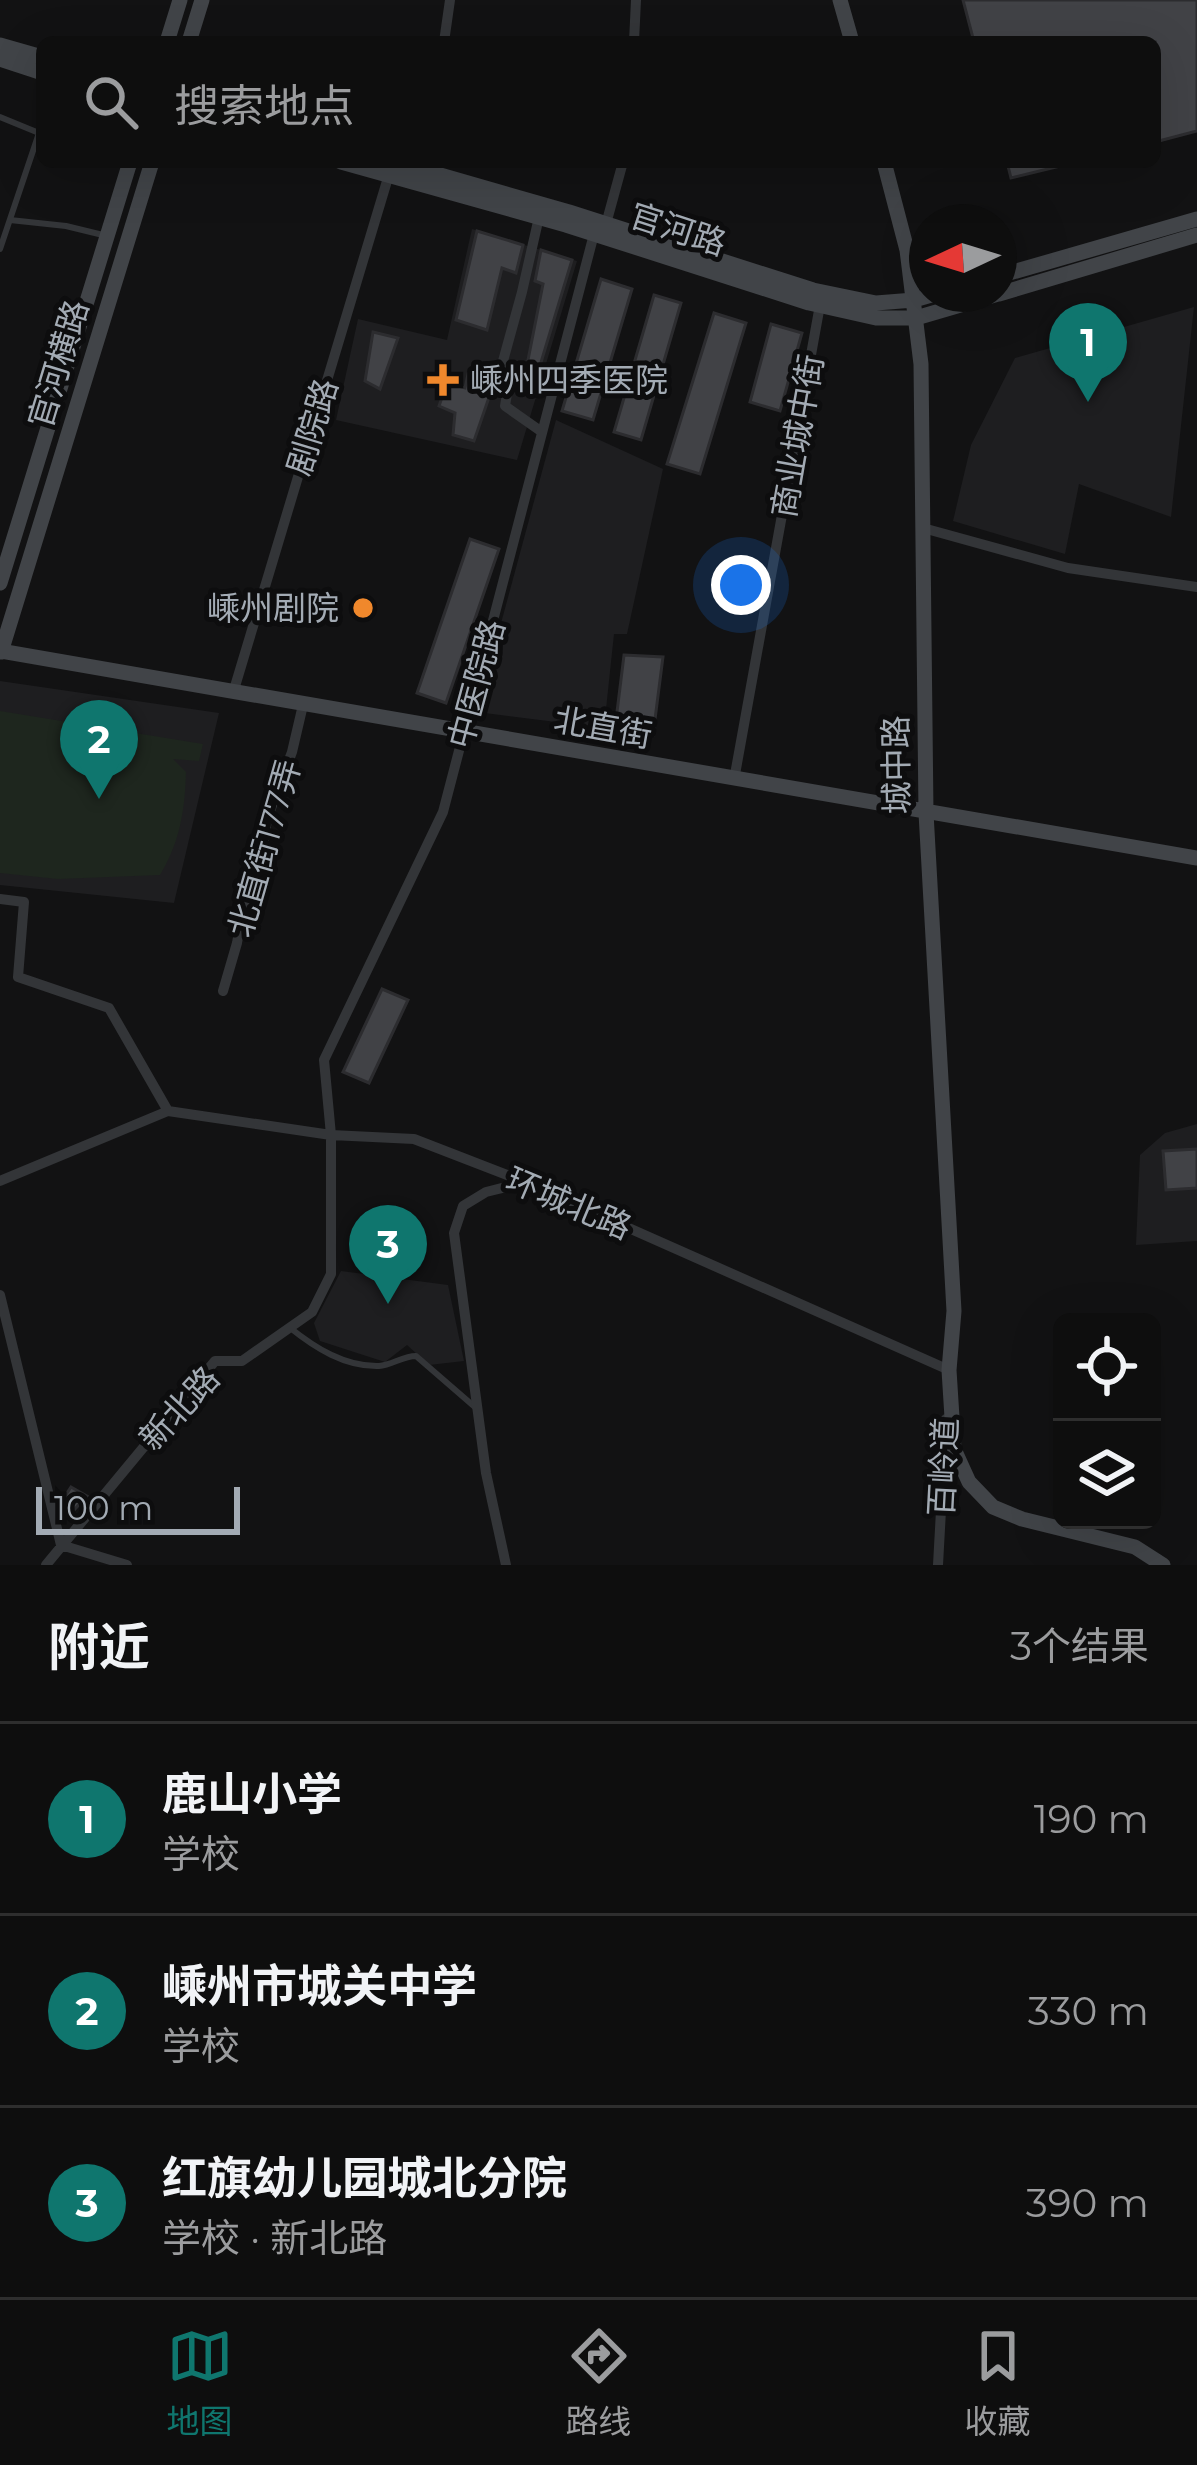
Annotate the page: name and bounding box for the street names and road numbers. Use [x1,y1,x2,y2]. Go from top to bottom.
street label: 官河路 [625,195,731,263]
street label: 官河横路 [20,295,96,433]
street label: 商业城中街 [763,351,831,521]
street label: 剧院路 [278,374,346,480]
street label: 中医院路 [440,615,512,753]
street label: 北直街 [551,699,655,755]
street label: 城中路 [875,715,917,815]
street label: 北直街177弄 [220,755,308,941]
street label: 环城北路 [500,1159,638,1247]
street label: 新北路 [131,1358,227,1458]
street label: 百岭道 [920,1417,966,1517]

